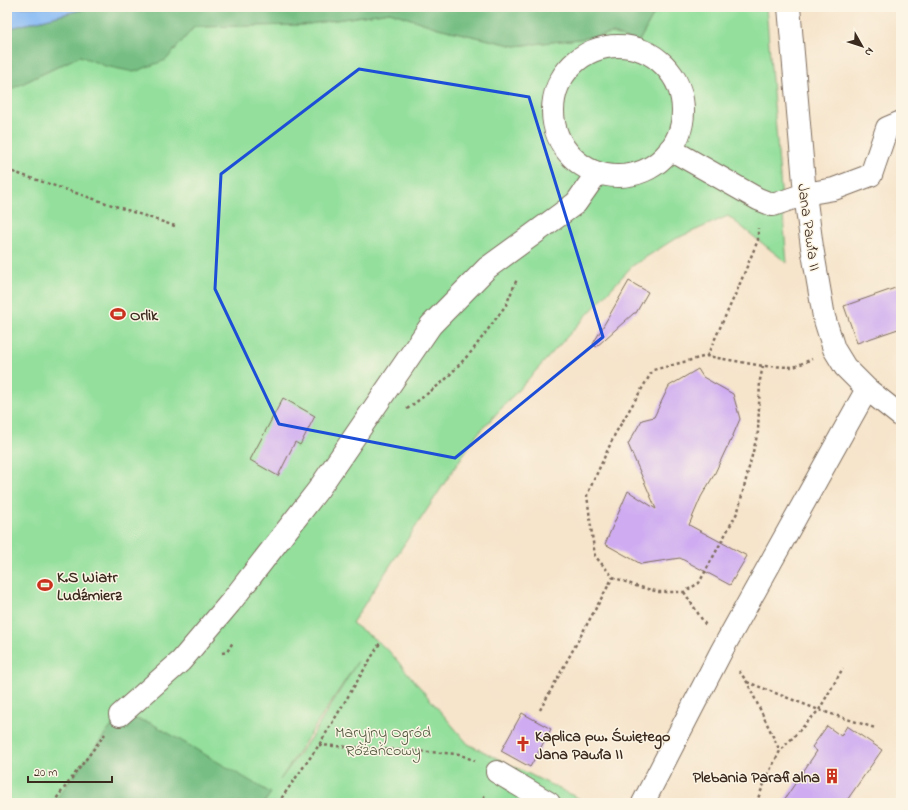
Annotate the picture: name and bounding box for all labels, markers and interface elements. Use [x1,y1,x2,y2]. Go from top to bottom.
north arrow [842,26,882,66]
text: N [860,44,878,60]
street label: Jana Pawła II [790,182,826,272]
place label: Orlik [130,304,159,328]
sports icon: Orlik [109,305,127,323]
place label: K.S Wiatr Ludźmierz [57,566,123,608]
sports icon: K.S Wiatr Ludźmierz [36,576,54,594]
park label: Maryjny Ogród Różańcowy [335,721,431,763]
place label: Kaplica pw. Świętego Jana Pawła II [535,725,670,767]
church icon: Kaplica pw. Świętego Jana Pawła II [514,735,532,753]
scale bar [28,758,112,784]
text: 20 m [34,764,57,782]
place label: Plebania Parafialna [693,766,820,790]
building icon: Plebania Parafialna [823,767,841,785]

